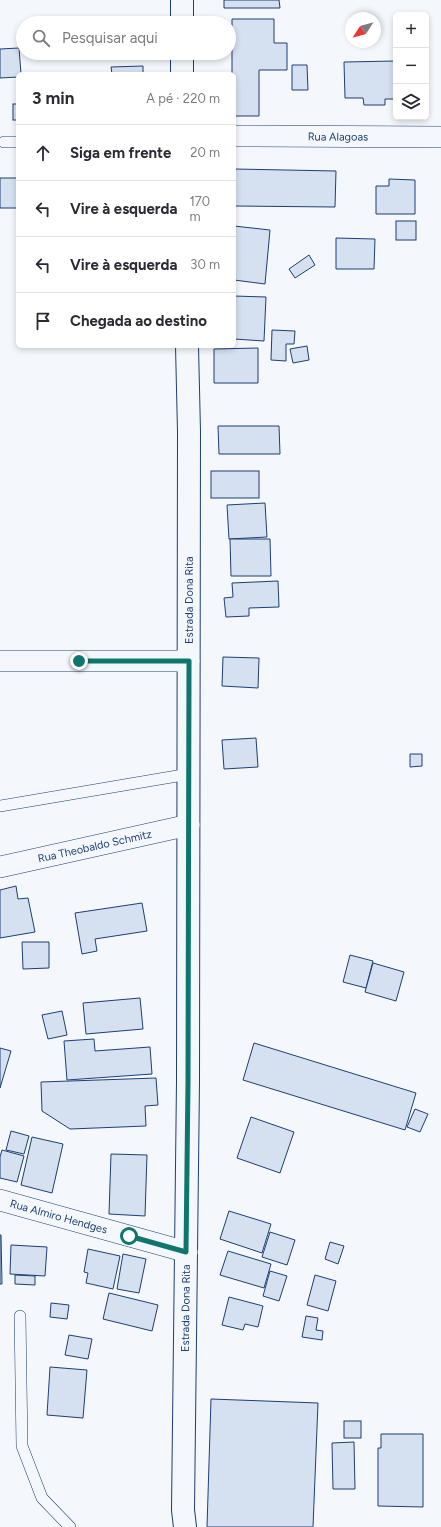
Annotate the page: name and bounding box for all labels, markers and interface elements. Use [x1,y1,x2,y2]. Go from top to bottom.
north arrow [345,12,381,48]
map controls [393,12,429,120]
button: + [393,12,429,48]
search box [16,16,236,60]
icon: search [30,27,52,49]
text: Pesquisar aqui [62,29,158,47]
button: − [393,48,429,84]
button: layers [393,84,429,120]
text: 3 min [32,88,74,108]
text: A pé · 220 m [146,91,220,106]
street label: Rua Alagoas [308,130,368,143]
icon: ahead [32,142,54,164]
text: Siga em frente [70,144,171,162]
text: 20 m [190,145,220,160]
text: 170 m [189,194,210,224]
icon: left [32,198,54,220]
text: Vire à esquerda [70,200,177,218]
icon: left [32,254,54,276]
text: Vire à esquerda [70,256,177,274]
text: 30 m [190,257,220,272]
icon: arrive [32,310,54,332]
text: Chegada ao destino [70,312,207,330]
street label: Estrada Dona Rita [182,556,195,644]
route end [70,652,88,670]
street label: Rua Theobaldo Schmitz [36,827,153,865]
street label: Rua Almiro Hendges [9,1197,109,1236]
route start [120,1227,138,1245]
street label: Estrada Dona Rita [178,1264,192,1352]

